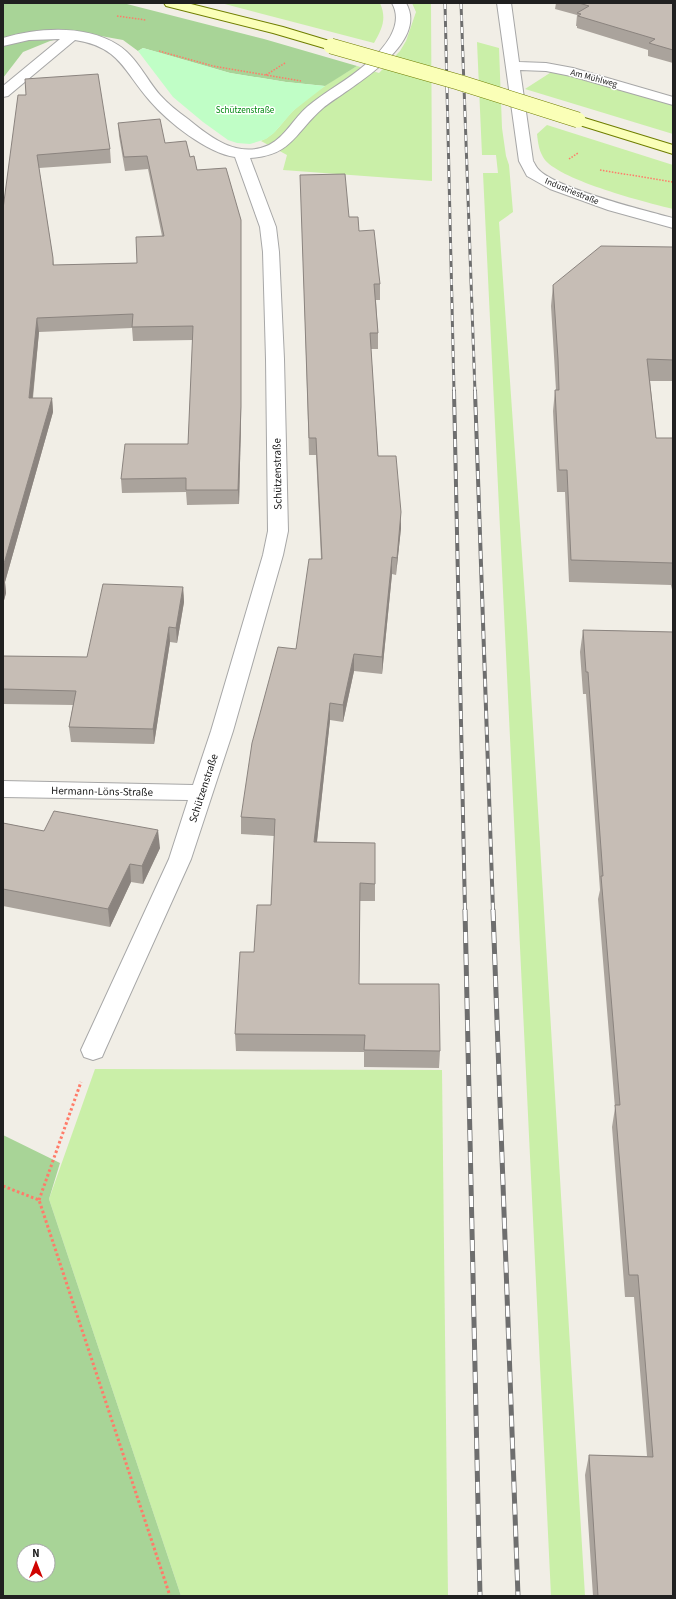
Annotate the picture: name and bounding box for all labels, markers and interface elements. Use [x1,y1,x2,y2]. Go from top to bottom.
street label: Am Mühlweg [569,66,619,91]
park label: Schützenstraße [216,104,275,117]
street label: Industriestraße [543,175,601,208]
street label: Schützenstraße [269,438,286,510]
street label: Schützenstraße [185,751,222,825]
street label: Hermann-Löns-Straße [51,783,154,800]
north arrow [16,1543,56,1583]
text: N [32,1546,40,1561]

